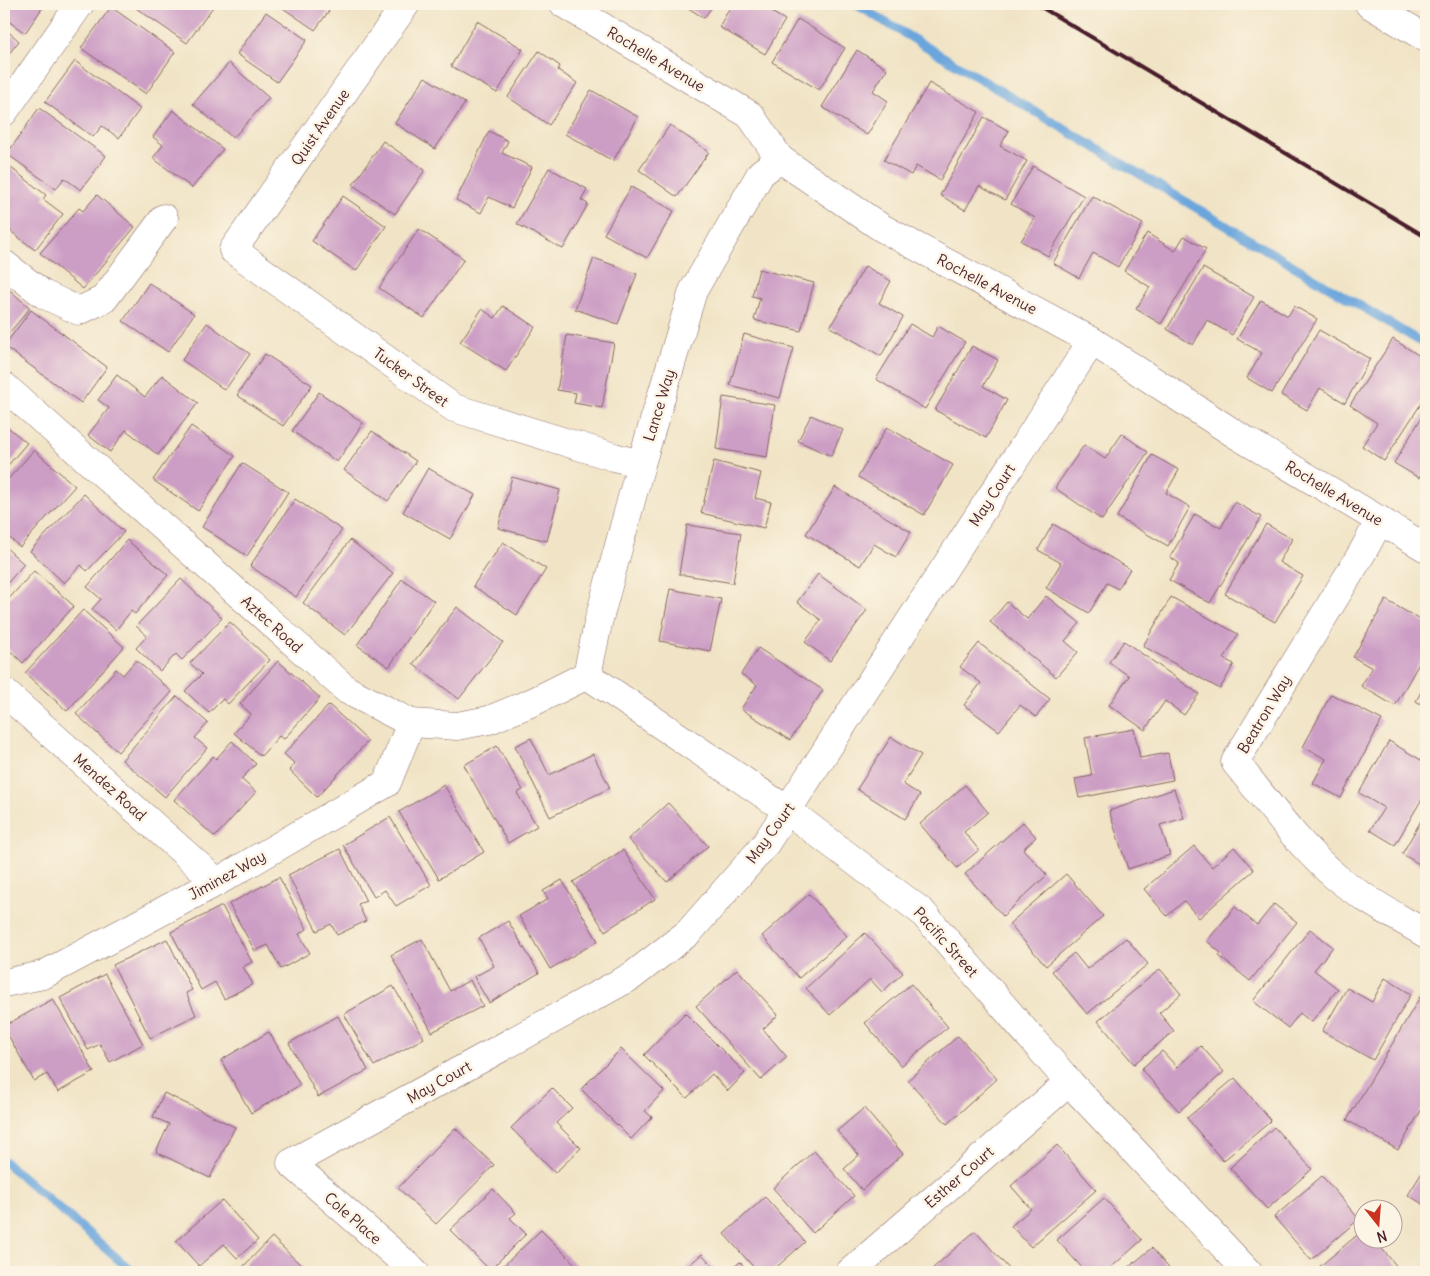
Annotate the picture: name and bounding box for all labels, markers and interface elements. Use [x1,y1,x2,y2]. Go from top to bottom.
street label: Rochelle Avenue [604,22,708,96]
street label: Quist Avenue [287,85,353,169]
street label: Rochelle Avenue [934,250,1040,318]
street label: Tucker Street [370,343,452,411]
street label: Lance Way [639,367,679,443]
street label: Rochelle Avenue [1282,456,1386,530]
street label: May Court [965,460,1019,530]
street label: Aztec Road [237,591,307,657]
street label: Beatron Way [1233,671,1295,757]
street label: Mendez Road [70,749,151,825]
street label: May Court [742,799,798,867]
street label: Jiminez Way [185,846,269,904]
street label: Pacific Street [910,903,982,981]
street label: May Court [403,1057,475,1107]
street label: Esther Court [921,1142,997,1212]
street label: Cole Place [321,1188,385,1248]
north arrow [1352,1198,1402,1248]
text: N [1375,1226,1389,1246]

